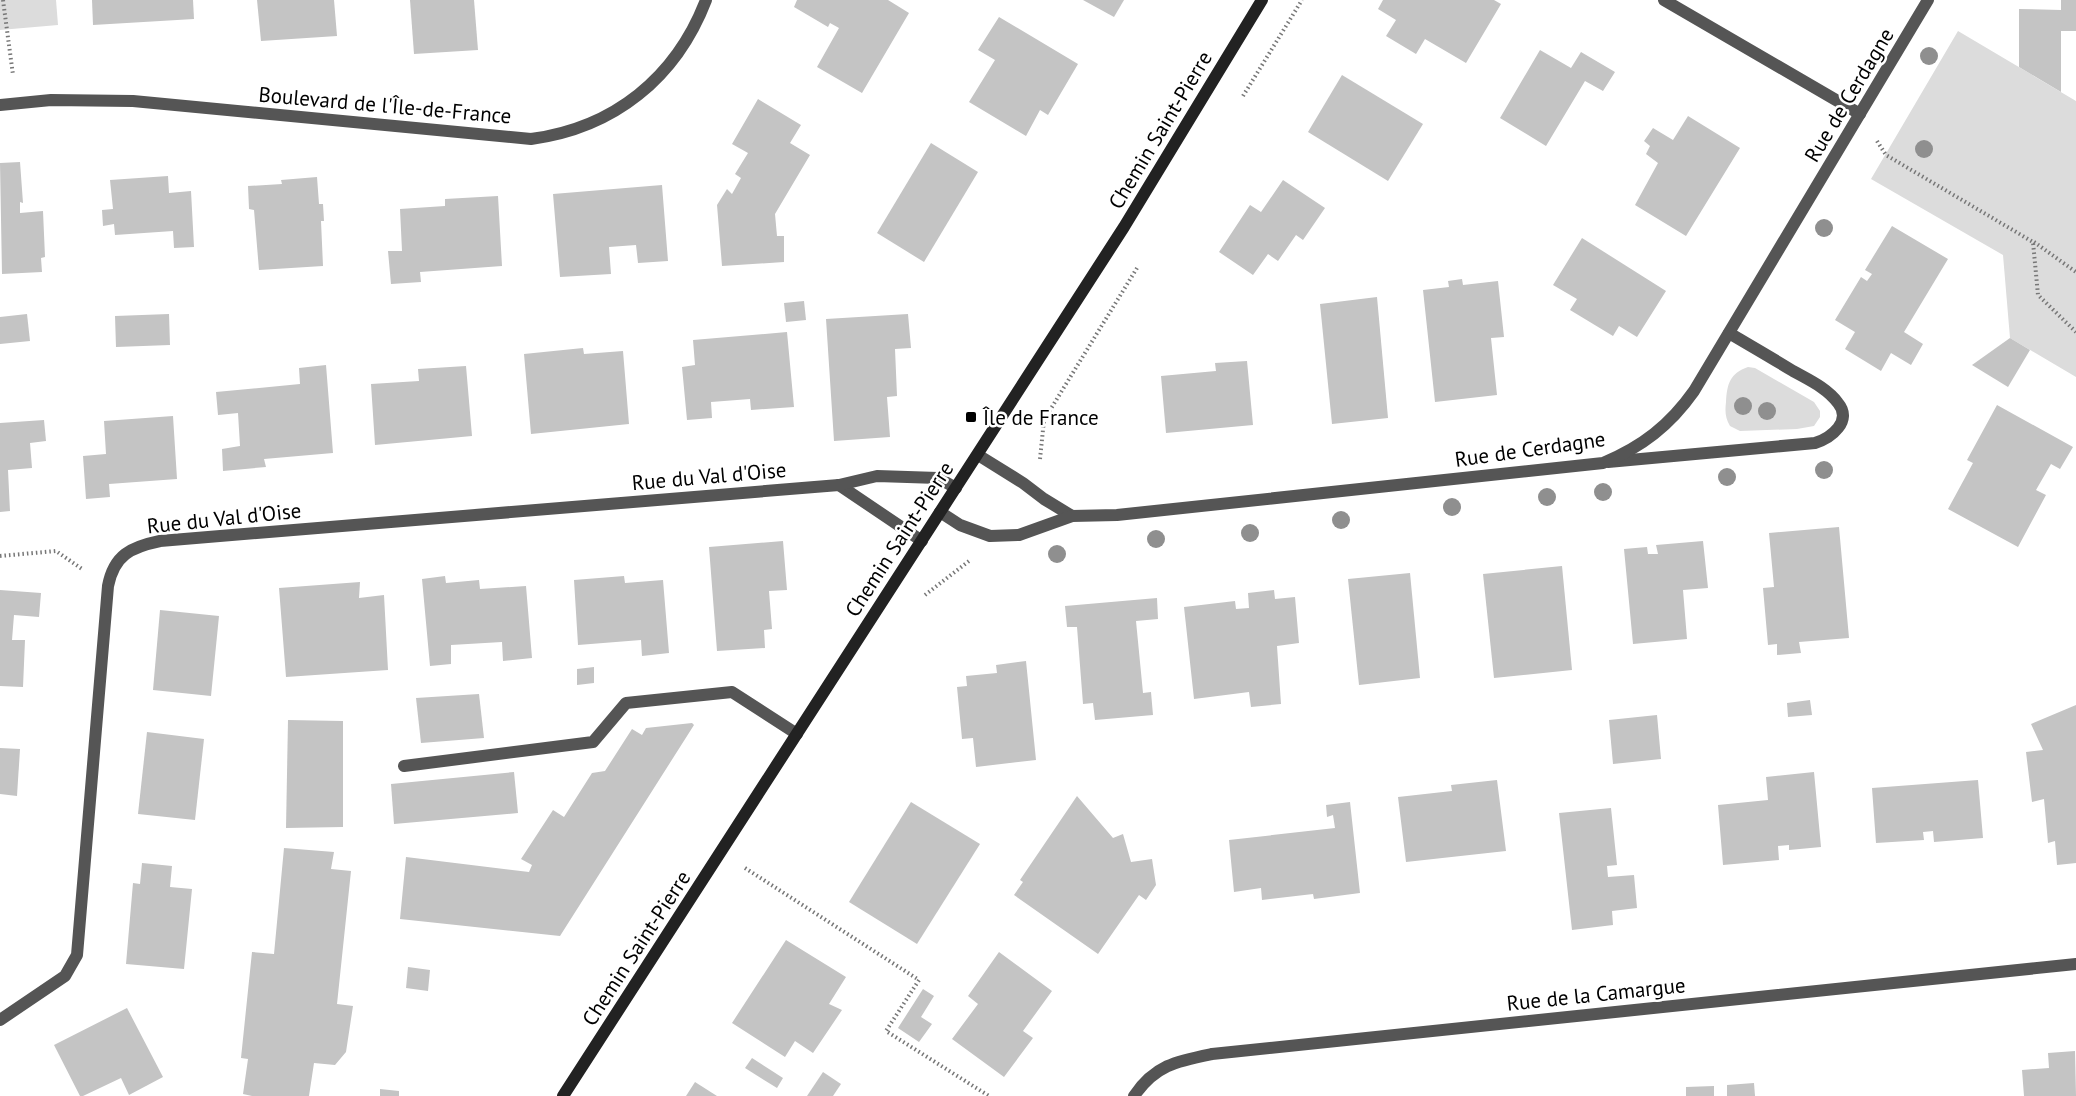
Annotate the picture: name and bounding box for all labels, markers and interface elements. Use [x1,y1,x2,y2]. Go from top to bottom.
street label: Rue de Cerdagne [1798,23,1900,167]
street label: Chemin Saint-Pierre [1102,46,1218,214]
street label: Boulevard de l'Île-de-France [258,80,512,130]
place label: Île de France [982,404,1099,431]
marker: Île de France [964,410,978,424]
street label: Rue de Cerdagne [1453,425,1607,473]
street label: Rue du Val d'Oise [631,456,787,496]
street label: Chemin Saint-Pierre [839,456,959,622]
street label: Rue du Val d'Oise [145,496,303,540]
street label: Chemin Saint-Pierre [576,865,696,1031]
street label: Rue de la Camargue [1505,971,1687,1017]

